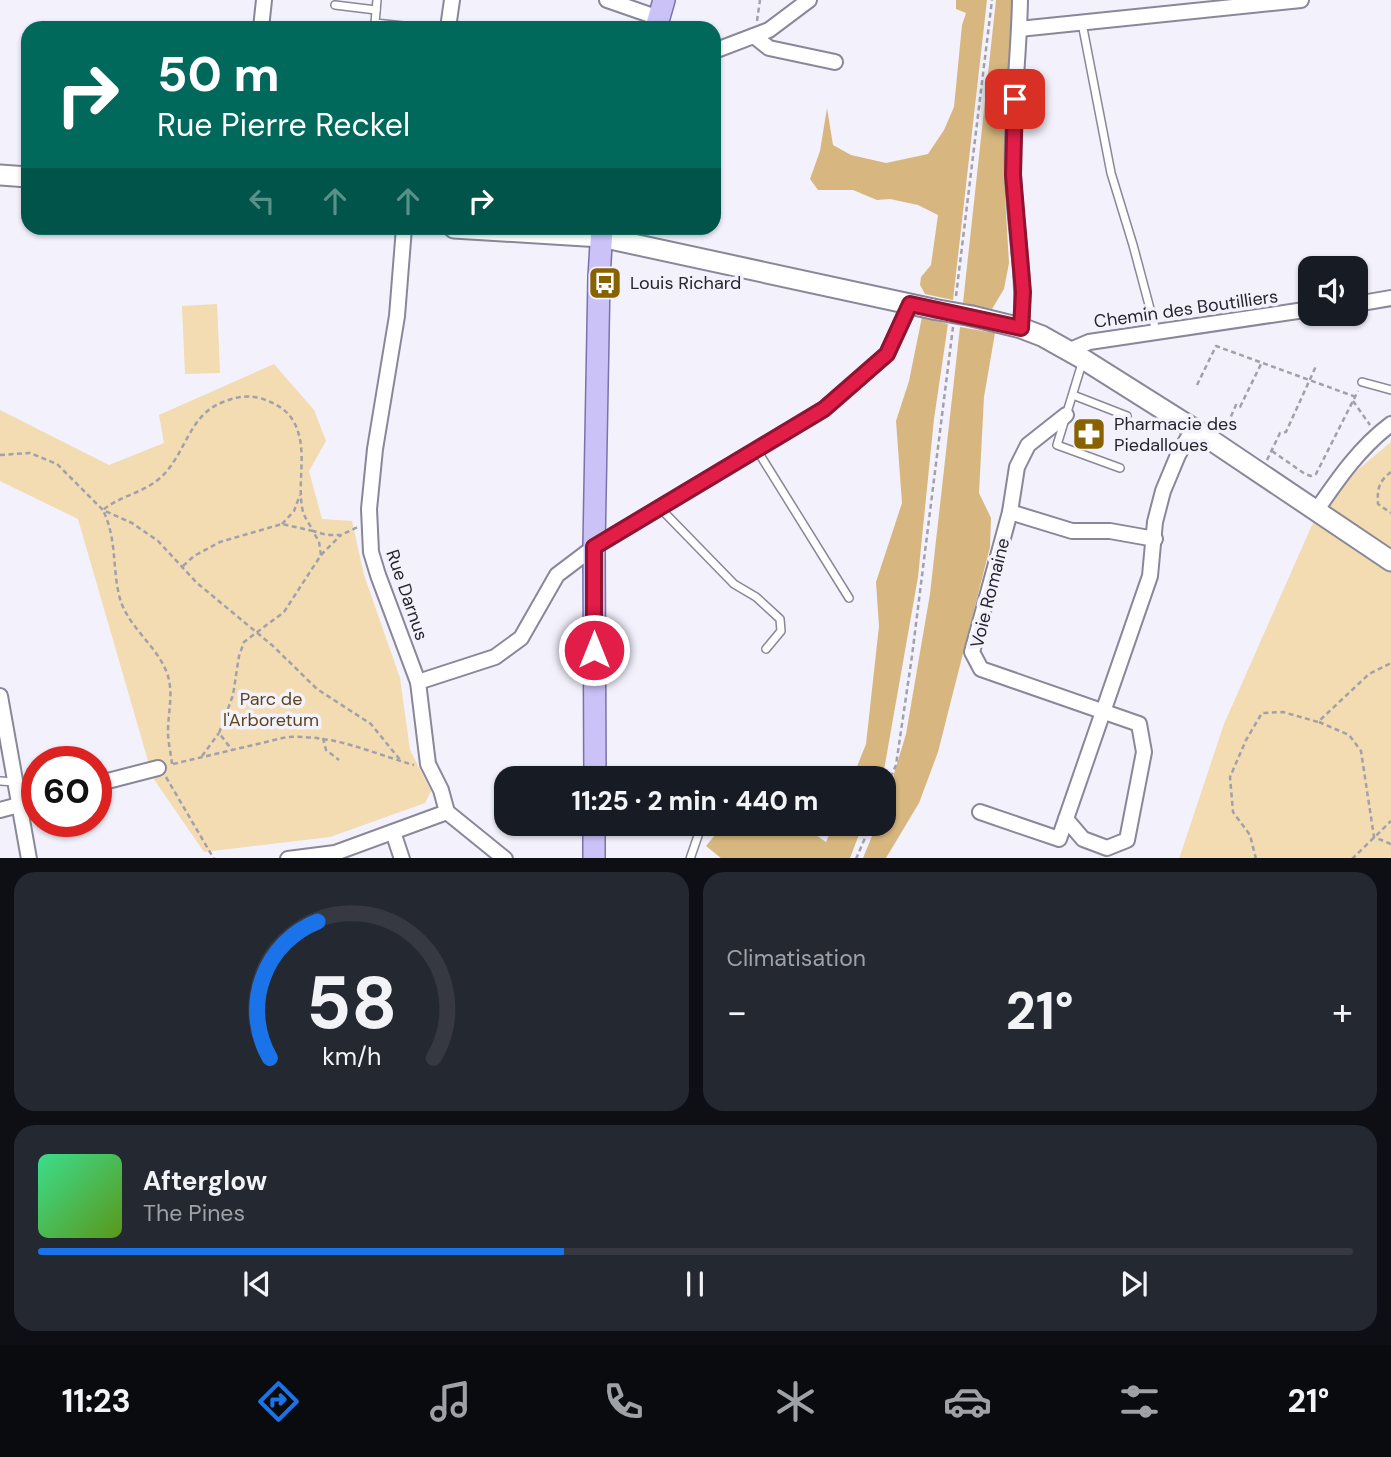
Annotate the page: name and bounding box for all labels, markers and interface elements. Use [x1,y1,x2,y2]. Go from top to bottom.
text: 50 m [157,42,280,106]
icon: right [42,49,133,140]
pin [985,69,1045,129]
icon: arrive [996,80,1034,118]
text: Rue Pierre Reckel [157,104,410,146]
icon: left [243,182,281,220]
icon: ahead [316,182,354,220]
icon: ahead [389,182,427,220]
icon: right [462,182,500,220]
map controls [1298,256,1368,326]
button: sound [1298,256,1368,326]
bus stop icon: Louis Richard [586,264,624,302]
place label: Louis Richard [630,271,741,295]
street label: Chemin des Boutilliers [1092,284,1280,334]
place label: Pharmacie des Piedalloues [1114,412,1237,457]
pharmacy icon: Pharmacie des Piedalloues [1070,415,1108,453]
street label: Voie Romaine [965,536,1015,650]
street label: Rue Darnus [380,546,434,644]
position arrow [557,613,631,687]
park label: Parc de l'Arboretum [223,687,319,732]
speed limit sign: 60 [21,746,112,837]
text: 11:25 · 2 min · 440 m [572,784,818,818]
text: Climatisation [727,943,866,973]
text: 58 [306,956,397,1051]
text: 21° [1006,977,1074,1045]
text: − [727,987,747,1037]
text: + [1332,987,1353,1037]
text: km/h [322,1039,381,1072]
text: Afterglow [143,1164,267,1198]
text: The Pines [143,1198,245,1228]
icon: previous [238,1265,276,1303]
icon: pause [676,1265,714,1303]
icon: next [1115,1265,1153,1303]
icon: directions [254,1377,303,1426]
icon: music [426,1377,475,1426]
icon: phone [599,1377,648,1426]
icon: climate [771,1377,820,1426]
icon: car [943,1377,992,1426]
icon: filters [1115,1377,1164,1426]
text: 11:23 [62,1380,131,1422]
text: 21° [1288,1380,1329,1422]

